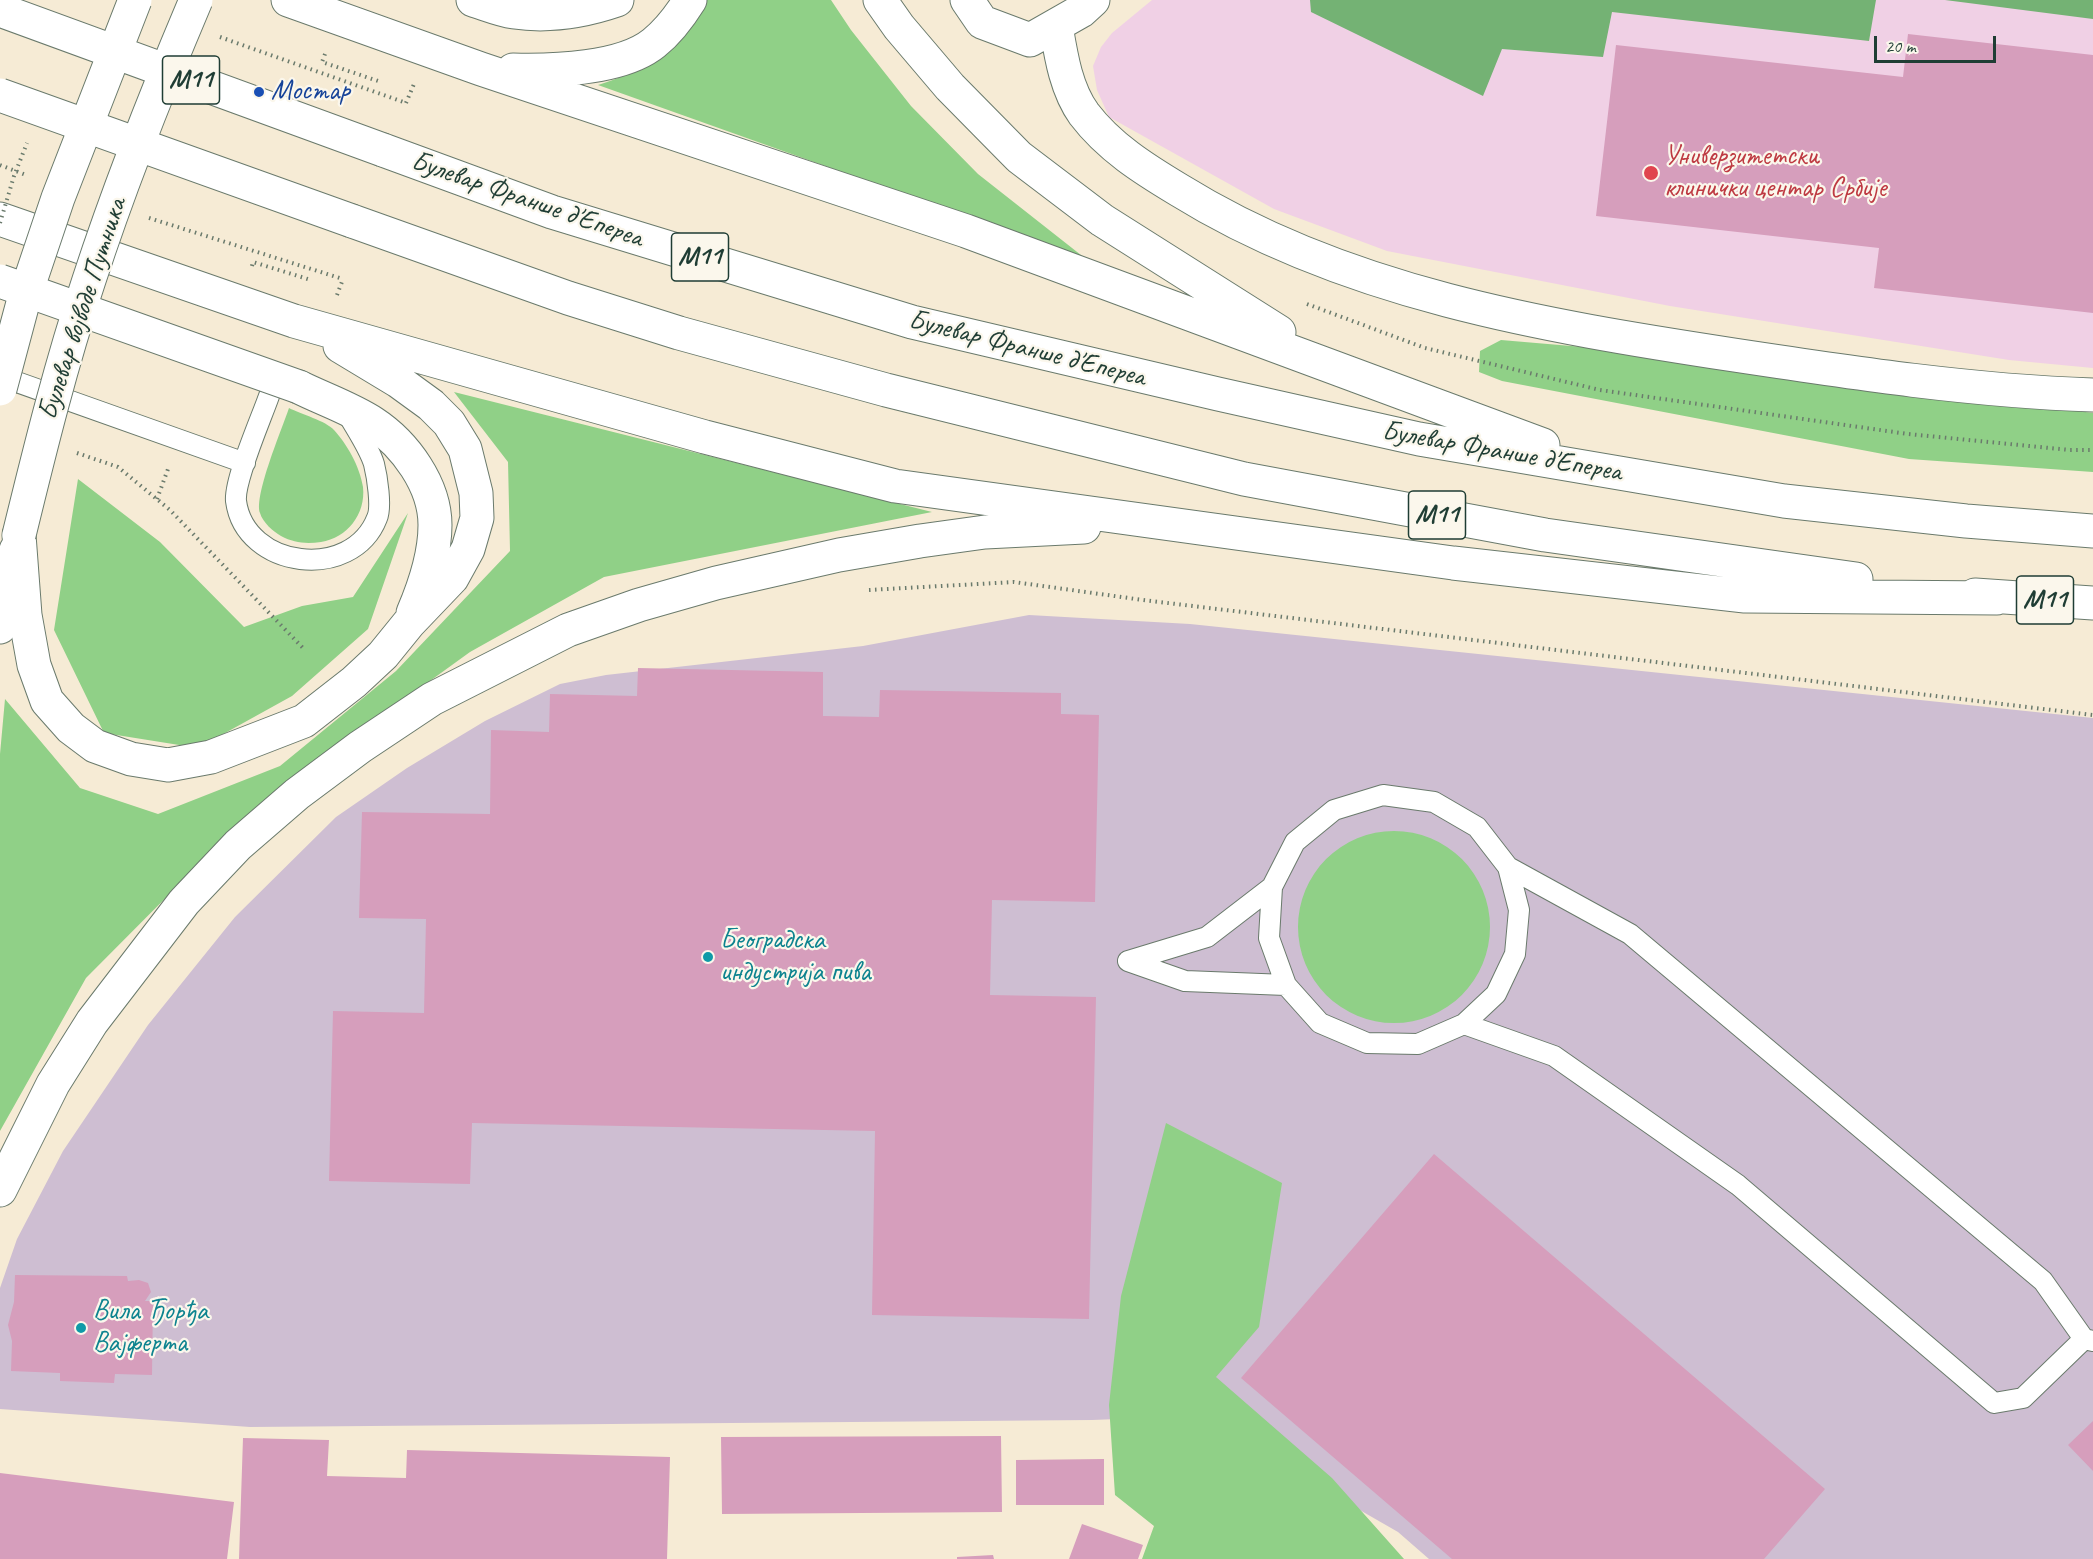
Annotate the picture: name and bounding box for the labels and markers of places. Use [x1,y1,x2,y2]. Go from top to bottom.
place label: Мостар [271,75,350,109]
marker: Мостар [252,85,266,99]
place label: Универзитетски клинички центар Србије [1664,140,1886,206]
marker: Универзитетски клинички центар Србије [1642,164,1660,182]
place label: Београдска индустрија пива [720,924,871,990]
marker: Београдска индустрија пива [701,950,715,964]
place label: Вила Ђорђа Вајферта [93,1295,208,1361]
marker: Вила Ђорђа Вајферта [74,1321,88,1335]

